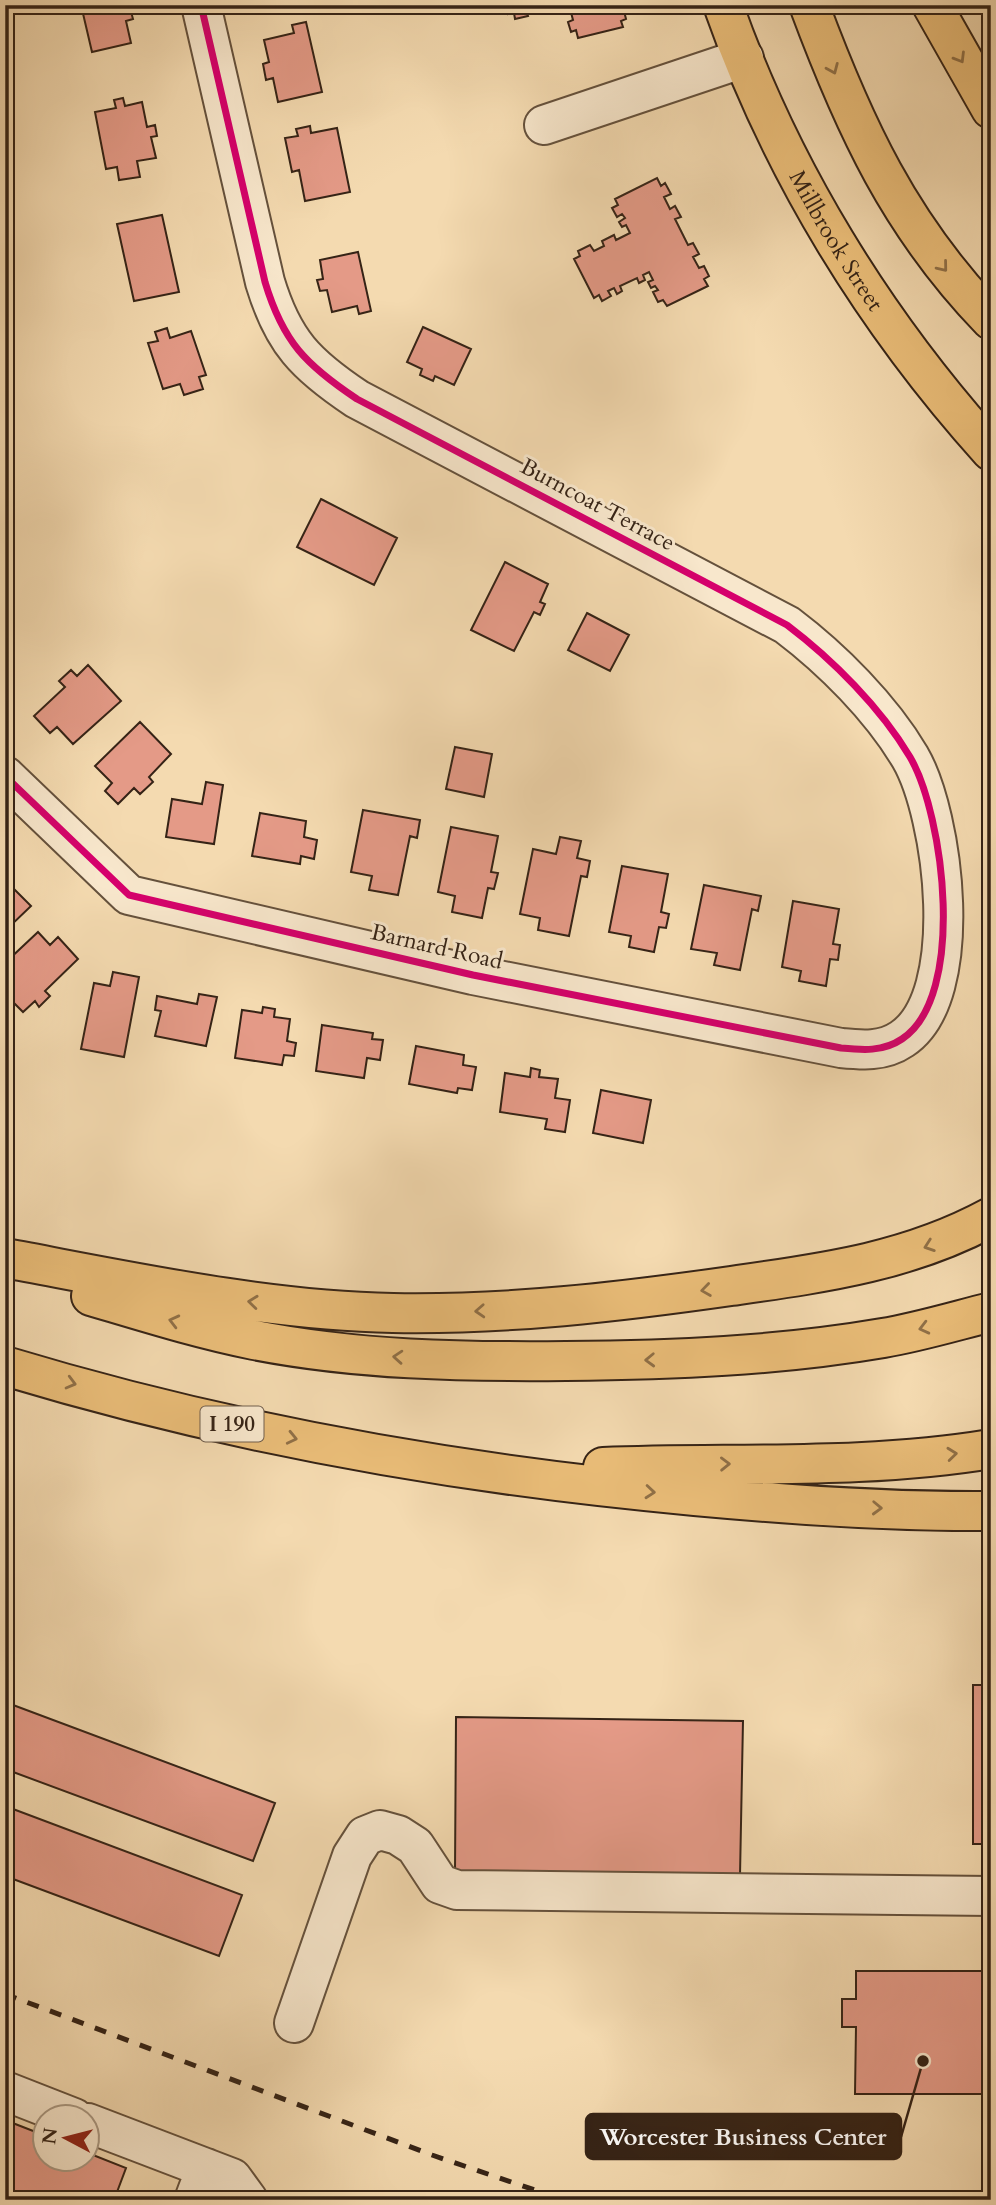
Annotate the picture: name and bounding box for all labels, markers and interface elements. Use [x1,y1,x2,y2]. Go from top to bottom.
one-way arrow [952,50,965,63]
one-way arrow [825,62,839,74]
street label: Millbrook Street [782,165,891,317]
one-way arrow [935,259,948,271]
street label: Burncoat Terrace [515,451,681,558]
street label: Barnard Road [368,916,507,977]
one-way arrow [923,1238,935,1252]
one-way arrow [700,1282,712,1297]
one-way arrow [247,1294,259,1309]
one-way arrow [474,1304,485,1319]
one-way arrow [168,1315,180,1329]
one-way arrow [918,1320,930,1334]
one-way arrow [393,1349,404,1364]
one-way arrow [644,1352,655,1367]
one-way arrow [65,1375,77,1389]
road number: I 190 [201,1406,264,1442]
one-way arrow [286,1429,298,1444]
one-way arrow [947,1446,958,1461]
one-way arrow [721,1456,731,1472]
one-way arrow [645,1484,656,1499]
one-way arrow [872,1501,883,1516]
north arrow [32,2104,102,2174]
callout: Worcester Business Center [586,2114,901,2159]
text: Worcester Business Center [598,2121,887,2154]
text: N [36,2126,64,2146]

